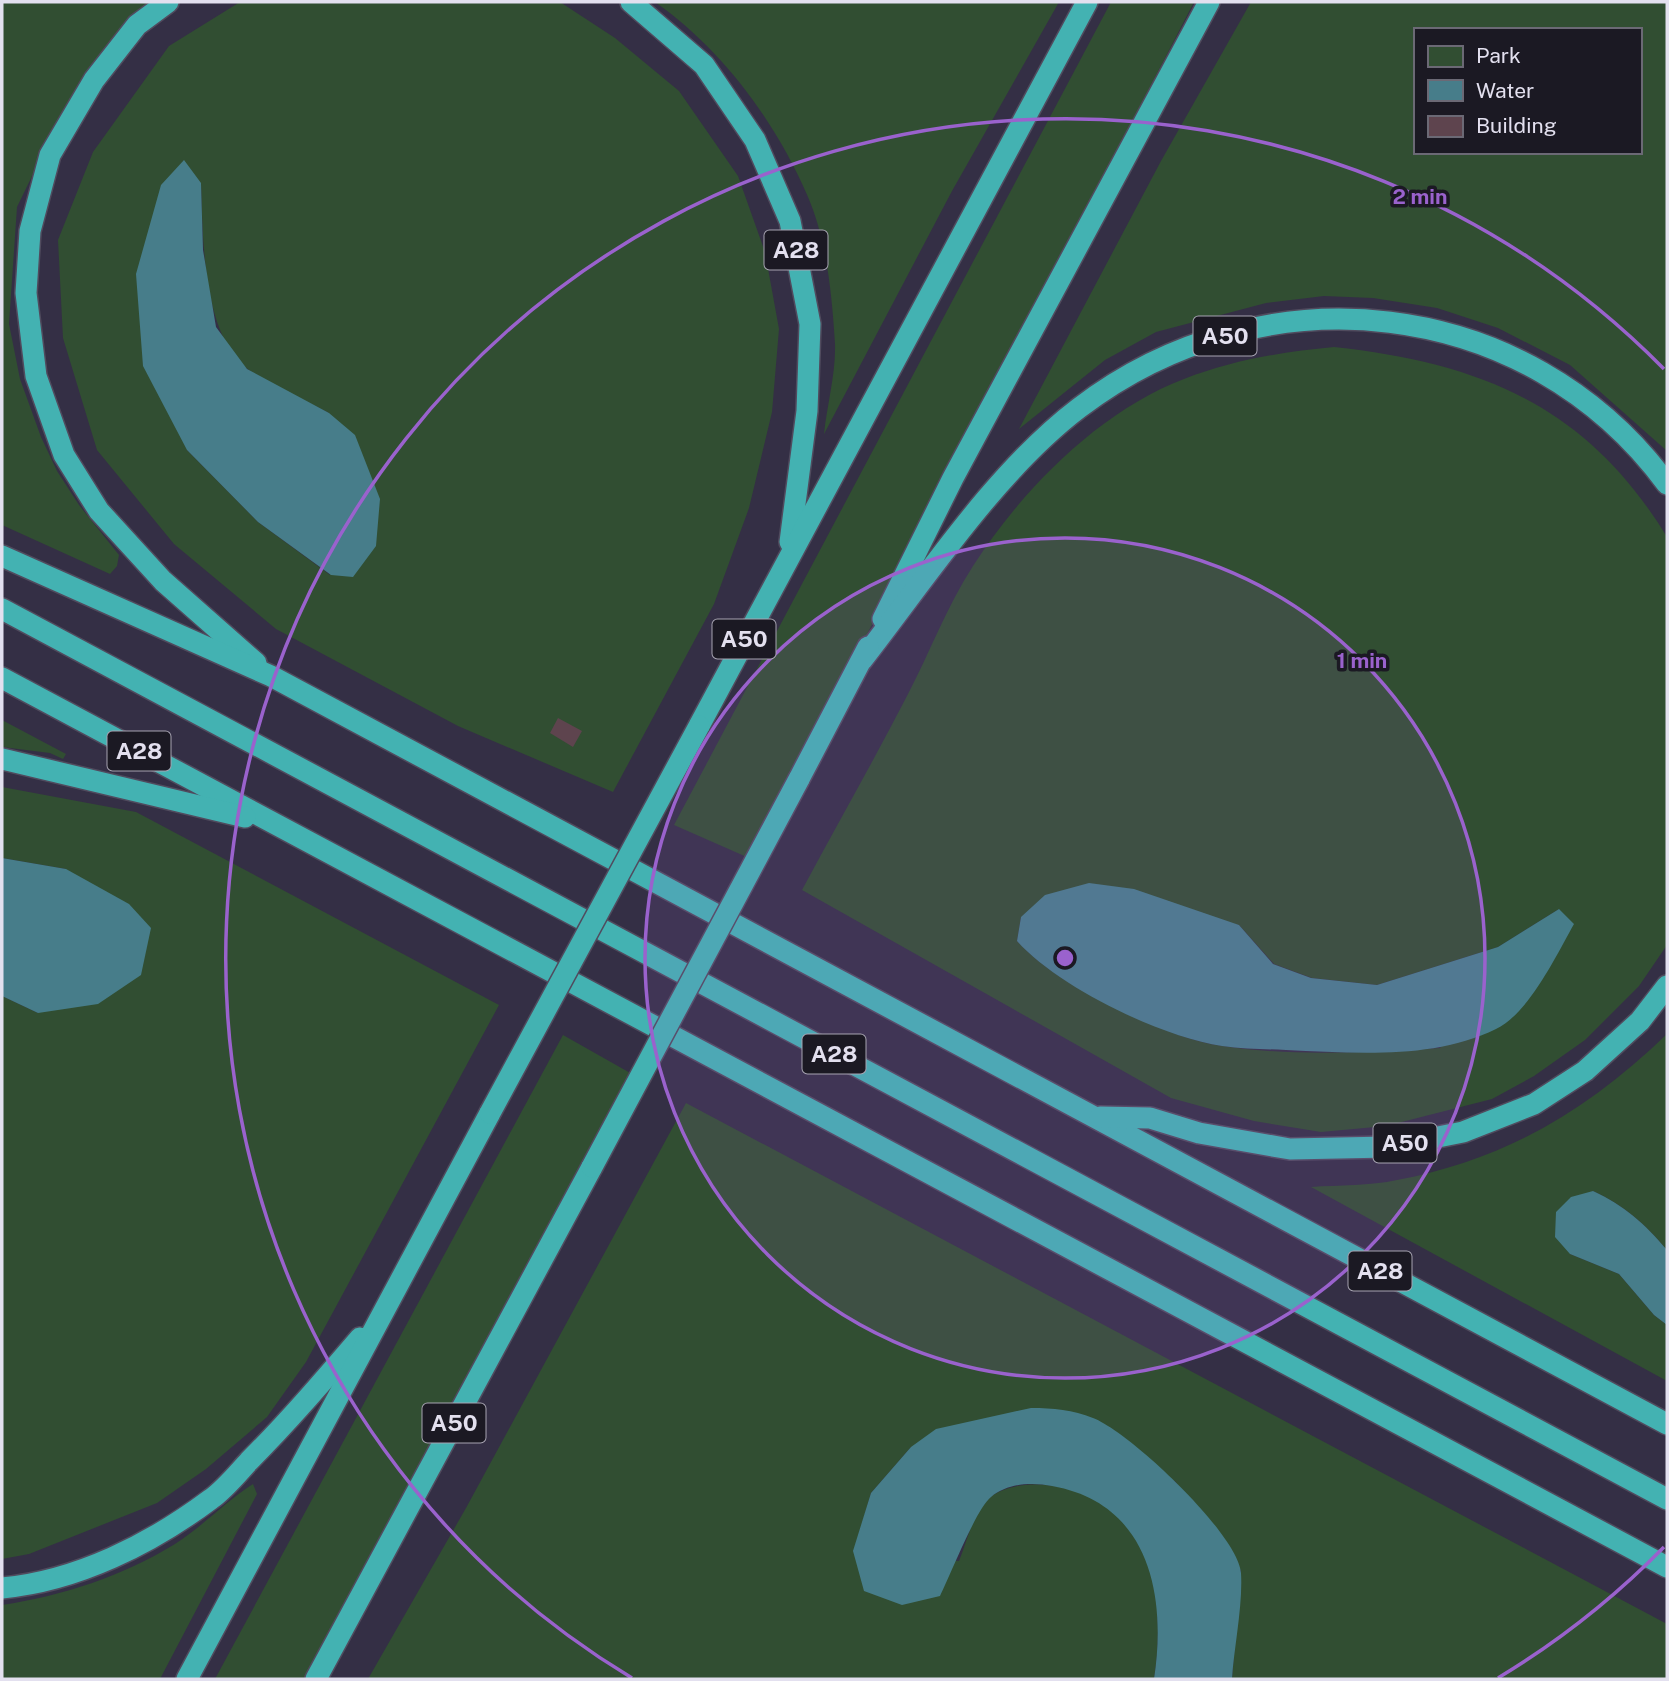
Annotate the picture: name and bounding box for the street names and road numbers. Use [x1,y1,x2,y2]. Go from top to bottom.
road number: A28 [764,230,828,270]
road number: A50 [1194,316,1256,356]
road number: A50 [712,620,776,659]
road number: A28 [108,732,170,771]
road number: A28 [802,1035,866,1074]
road number: A50 [1374,1124,1436,1162]
road number: A28 [1348,1252,1412,1290]
road number: A50 [422,1404,486,1442]

